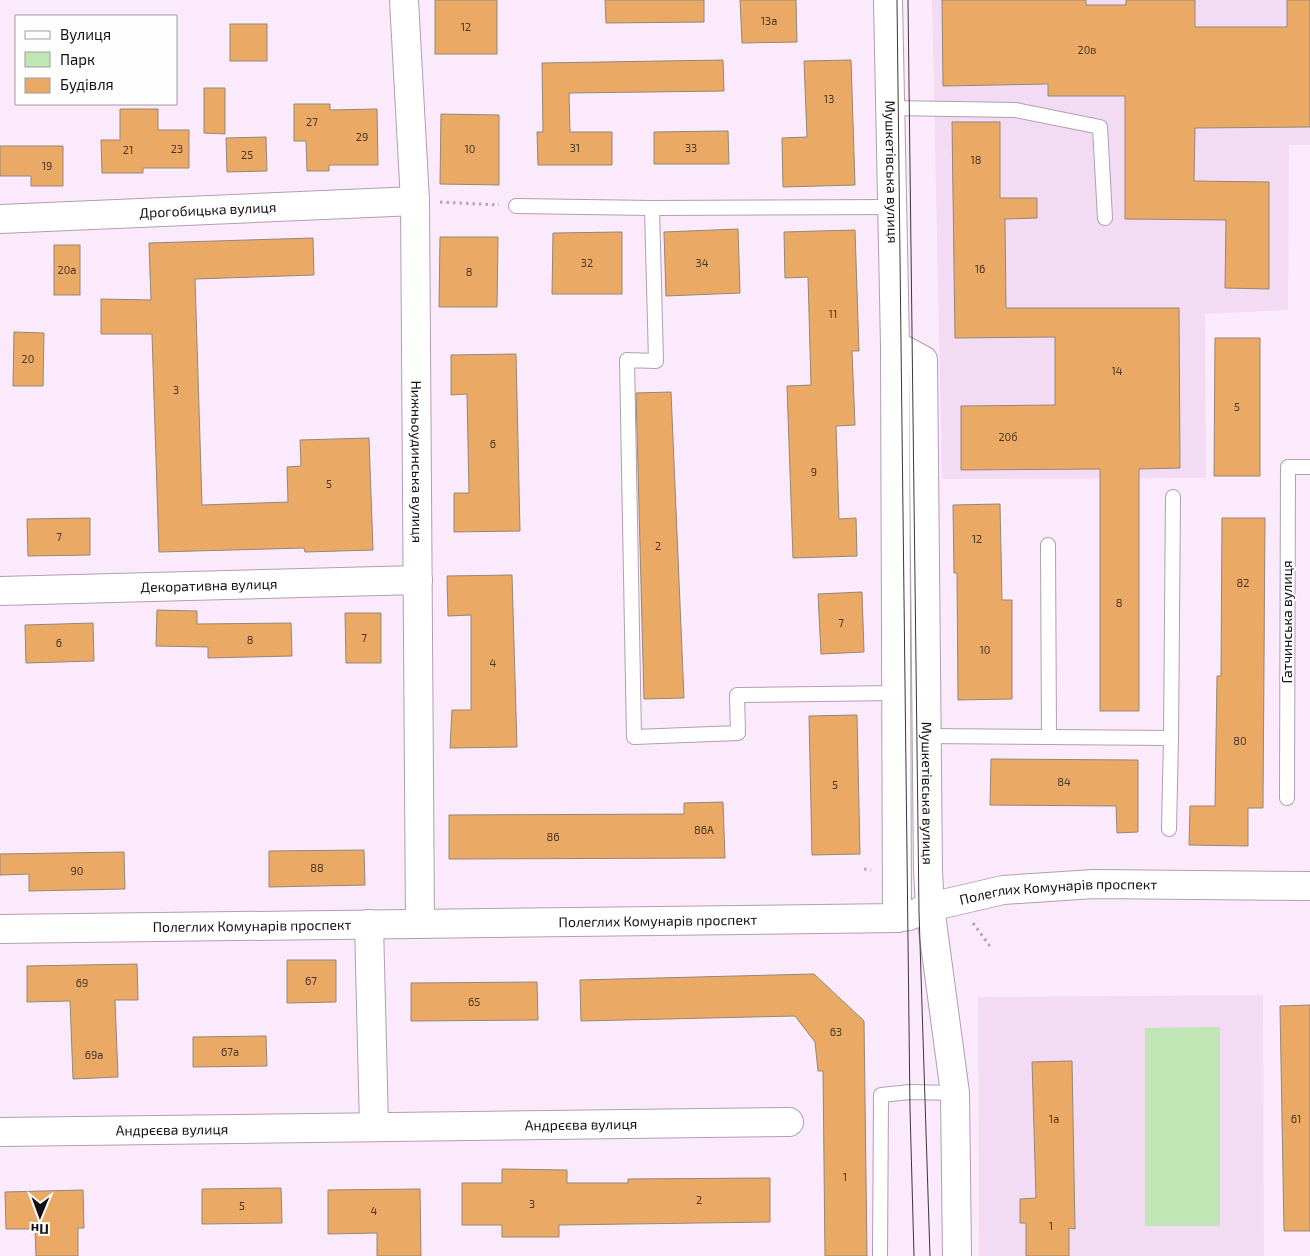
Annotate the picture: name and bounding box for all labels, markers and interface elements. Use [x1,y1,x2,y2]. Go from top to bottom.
house number: 13а [761,14,777,27]
legend [15,15,178,105]
house number: 12 [461,20,471,33]
text: Вулиця [60,25,111,44]
house number: 20в [1078,43,1096,56]
text: Парк [60,50,95,68]
text: Будівля [60,75,114,94]
house number: 13 [824,92,834,105]
street label: Мушкетівська вулиця [882,100,902,244]
house number: 27 [306,115,318,128]
house number: 29 [356,130,368,143]
house number: 31 [570,141,580,154]
house number: 33 [685,141,697,154]
house number: 23 [171,142,183,155]
house number: 10 [464,142,476,155]
house number: 21 [123,143,133,156]
house number: 25 [241,148,253,161]
house number: 18 [970,153,982,166]
house number: 19 [42,159,52,172]
street label: Дрогобицька вулиця [139,198,277,221]
house number: 32 [581,256,593,269]
house number: 34 [696,256,709,269]
house number: 16 [975,262,985,275]
house number: 20а [58,263,76,276]
house number: 8 [466,265,472,278]
house number: 11 [829,307,837,320]
house number: 20 [22,352,34,365]
house number: 14 [1111,364,1123,377]
street label: Нижньоудинська вулиця [408,380,426,543]
house number: 3 [173,383,179,396]
house number: 5 [1234,400,1240,413]
house number: 20б [998,430,1018,443]
house number: 6 [490,437,496,450]
house number: 9 [811,465,817,478]
house number: 5 [326,477,332,490]
house number: 7 [56,530,62,543]
house number: 12 [972,532,982,545]
house number: 2 [655,539,661,552]
street label: Гатчинська вулиця [1278,560,1295,684]
street label: Декоративна вулиця [140,575,278,595]
house number: 82 [1237,576,1249,589]
house number: 8 [1116,596,1122,609]
house number: 7 [838,616,844,629]
house number: 7 [361,631,367,644]
house number: 8 [247,633,253,646]
house number: 6 [56,636,62,649]
house number: 10 [979,643,991,656]
house number: 4 [490,656,497,669]
street label: Мушкетівська вулиця [919,722,937,865]
house number: 80 [1233,734,1247,747]
house number: 84 [1057,775,1071,788]
house number: 5 [832,778,838,791]
house number: 86А [694,823,714,836]
house number: 86 [547,830,559,843]
house number: 88 [310,861,324,874]
house number: 90 [71,864,83,877]
street label: Полеглих Комунарів проспект [958,875,1157,908]
street label: Полеглих Комунарів проспект [558,911,758,930]
street label: Полеглих Комунарів проспект [152,916,352,935]
house number: 67 [305,974,317,987]
house number: 69 [76,976,88,989]
house number: 65 [468,995,480,1008]
house number: 63 [830,1025,842,1038]
house number: 67а [221,1045,239,1058]
house number: 69а [85,1048,103,1061]
house number: 1а [1049,1112,1059,1125]
house number: 61 [1291,1112,1301,1125]
street label: Андрєєва вулиця [524,1115,637,1133]
street label: Андрєєва вулиця [116,1120,228,1139]
house number: 1 [843,1170,847,1183]
north arrow [15,1191,65,1241]
house number: 2 [696,1193,702,1206]
house number: 3 [529,1197,535,1210]
house number: 5 [239,1199,245,1212]
house number: 4 [371,1204,378,1217]
house number: 1 [1049,1219,1053,1232]
text: Пн [31,1221,49,1238]

